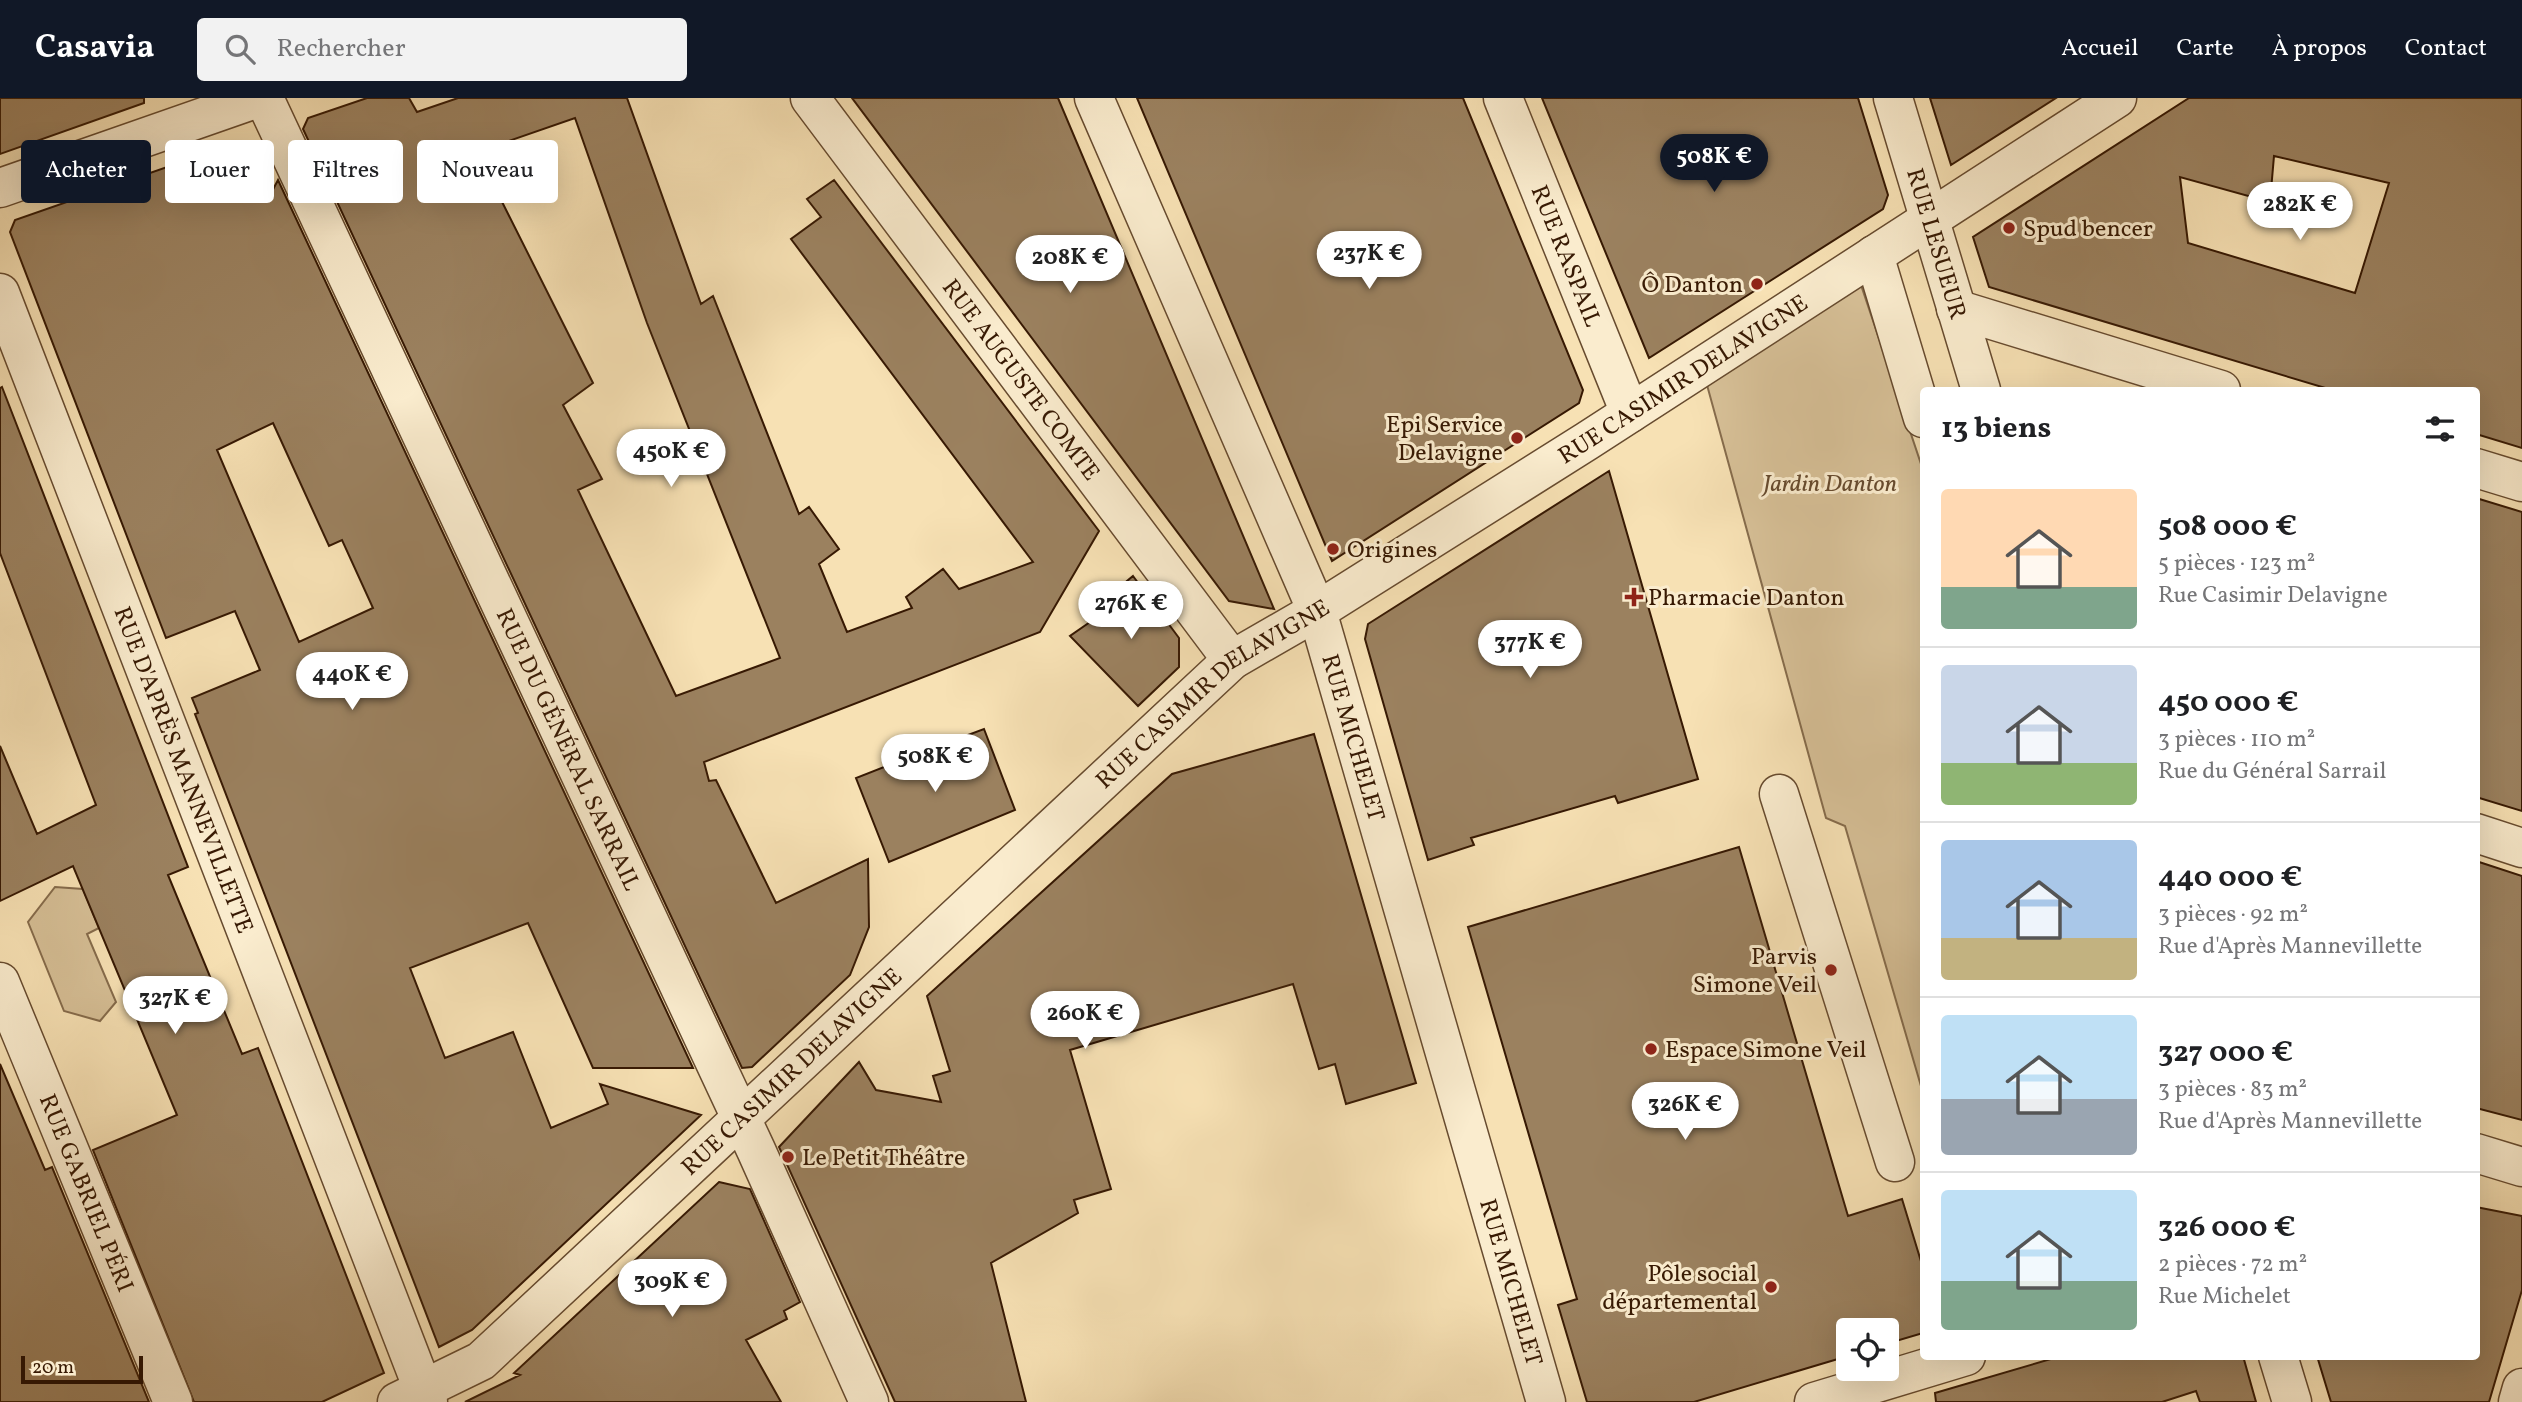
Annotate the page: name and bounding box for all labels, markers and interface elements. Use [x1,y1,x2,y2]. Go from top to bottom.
search box [197,18,687,81]
text: Casavia [35,26,155,72]
icon: search [221,30,259,68]
text: Rechercher [277,31,406,67]
text: Accueil [2061,32,2138,66]
text: Carte [2176,32,2234,66]
text: À propos [2272,32,2367,66]
text: Contact [2405,32,2487,66]
pin: 508K € [1657,134,1771,194]
chip: Acheter [21,140,151,203]
chip: Louer [165,140,274,203]
chip: Filtres [288,140,403,203]
chip: Nouveau [417,140,558,203]
text: 508K € [1676,141,1752,173]
street label: RUE LESUEUR [1896,164,1974,324]
street label: RUE RASPAIL [1521,180,1609,332]
pin: 282K € [2243,183,2357,242]
text: 282K € [2263,189,2337,221]
place label: Spud bencer [2023,213,2153,247]
marker: Spud bencer [2001,220,2017,236]
pin: 237K € [1312,232,1426,291]
pin: 208K € [1013,236,1127,295]
text: 237K € [1333,238,1405,270]
text: 208K € [1032,242,1108,274]
place label: Ô Danton [1642,269,1743,303]
street label: RUE AUGUSTE COMTE [933,273,1107,489]
marker: Ô Danton [1749,276,1765,292]
street label: RUE CASIMIR DELAVIGNE [1552,287,1815,474]
text: 13 biens [1941,408,2051,450]
place label: Epi Service Delavigne [1386,409,1503,471]
icon: filters [2421,410,2459,448]
pin: 450K € [614,430,728,489]
marker: Epi Service Delavigne [1509,430,1525,446]
text: 450K € [633,436,709,468]
park label: Jardin Danton [1761,468,1897,502]
text: 508 000 € [2158,506,2297,548]
icon: home [1997,517,2081,601]
place label: Origines [1347,534,1437,568]
marker: Origines [1325,541,1341,557]
text: 5 pièces · 123 m² [2158,548,2315,580]
text: Rue Casimir Delavigne [2158,580,2388,612]
pin: 276K € [1074,582,1188,641]
place label: Pharmacie Danton [1648,582,1845,616]
text: 276K € [1094,588,1168,620]
marker: Pharmacie Danton [1626,589,1642,605]
street label: RUE CASIMIR DELAVIGNE [1089,592,1337,798]
street label: RUE D'APRÈS MANNEVILLETTE [104,602,261,939]
street label: RUE DU GÉNÉRAL SARRAIL [486,603,647,897]
pin: 377K € [1473,620,1587,680]
text: 377K € [1494,627,1566,659]
street label: RUE MICHELET [1311,650,1392,826]
pin: 440K € [295,652,409,712]
text: 440K € [312,659,392,691]
text: 450 000 € [2158,682,2299,724]
icon: home [1997,693,2081,777]
text: 3 pièces · 110 m² [2158,724,2315,756]
pin: 508K € [878,734,992,794]
text: 508K € [897,741,973,773]
text: Rue du Général Sarrail [2158,756,2386,788]
text: 440 000 € [2158,857,2302,899]
icon: home [1997,868,2081,952]
text: 3 pièces · 92 m² [2158,899,2308,931]
text: Rue d'Après Mannevillette [2158,931,2422,963]
place label: Parvis Simone Veil [1693,941,1817,1003]
street label: RUE CASIMIR DELAVIGNE [675,961,911,1185]
marker: Parvis Simone Veil [1823,962,1839,978]
pin: 327K € [118,976,232,1036]
text: 327K € [139,983,211,1015]
pin: 260K € [1028,992,1142,1051]
text: 260K € [1047,998,1123,1030]
text: 327 000 € [2158,1032,2293,1074]
place label: Espace Simone Veil [1665,1034,1867,1068]
marker: Espace Simone Veil [1643,1041,1659,1057]
icon: home [1997,1043,2081,1127]
text: 3 pièces · 83 m² [2158,1074,2307,1106]
pin: 326K € [1628,1082,1742,1142]
street label: RUE GABRIEL PÉRI [29,1089,141,1298]
text: 326K € [1648,1089,1722,1121]
text: Rue d'Après Mannevillette [2158,1106,2422,1138]
place label: Le Petit Théâtre [802,1142,965,1176]
marker: Le Petit Théâtre [780,1149,796,1165]
street label: RUE MICHELET [1469,1195,1550,1370]
text: 326 000 € [2158,1207,2296,1249]
icon: home [1997,1218,2081,1302]
text: 2 pièces · 72 m² [2158,1249,2307,1281]
place label: Pôle social départemental [1602,1258,1757,1320]
pin: 309K € [615,1260,729,1319]
text: 309K € [634,1266,710,1298]
marker: Pôle social départemental [1763,1279,1779,1295]
text: Rue Michelet [2158,1281,2291,1313]
map controls [1836,1318,1899,1381]
button: locate [1836,1318,1899,1381]
scale bar [21,1353,144,1385]
text: 20 m [32,1355,74,1381]

